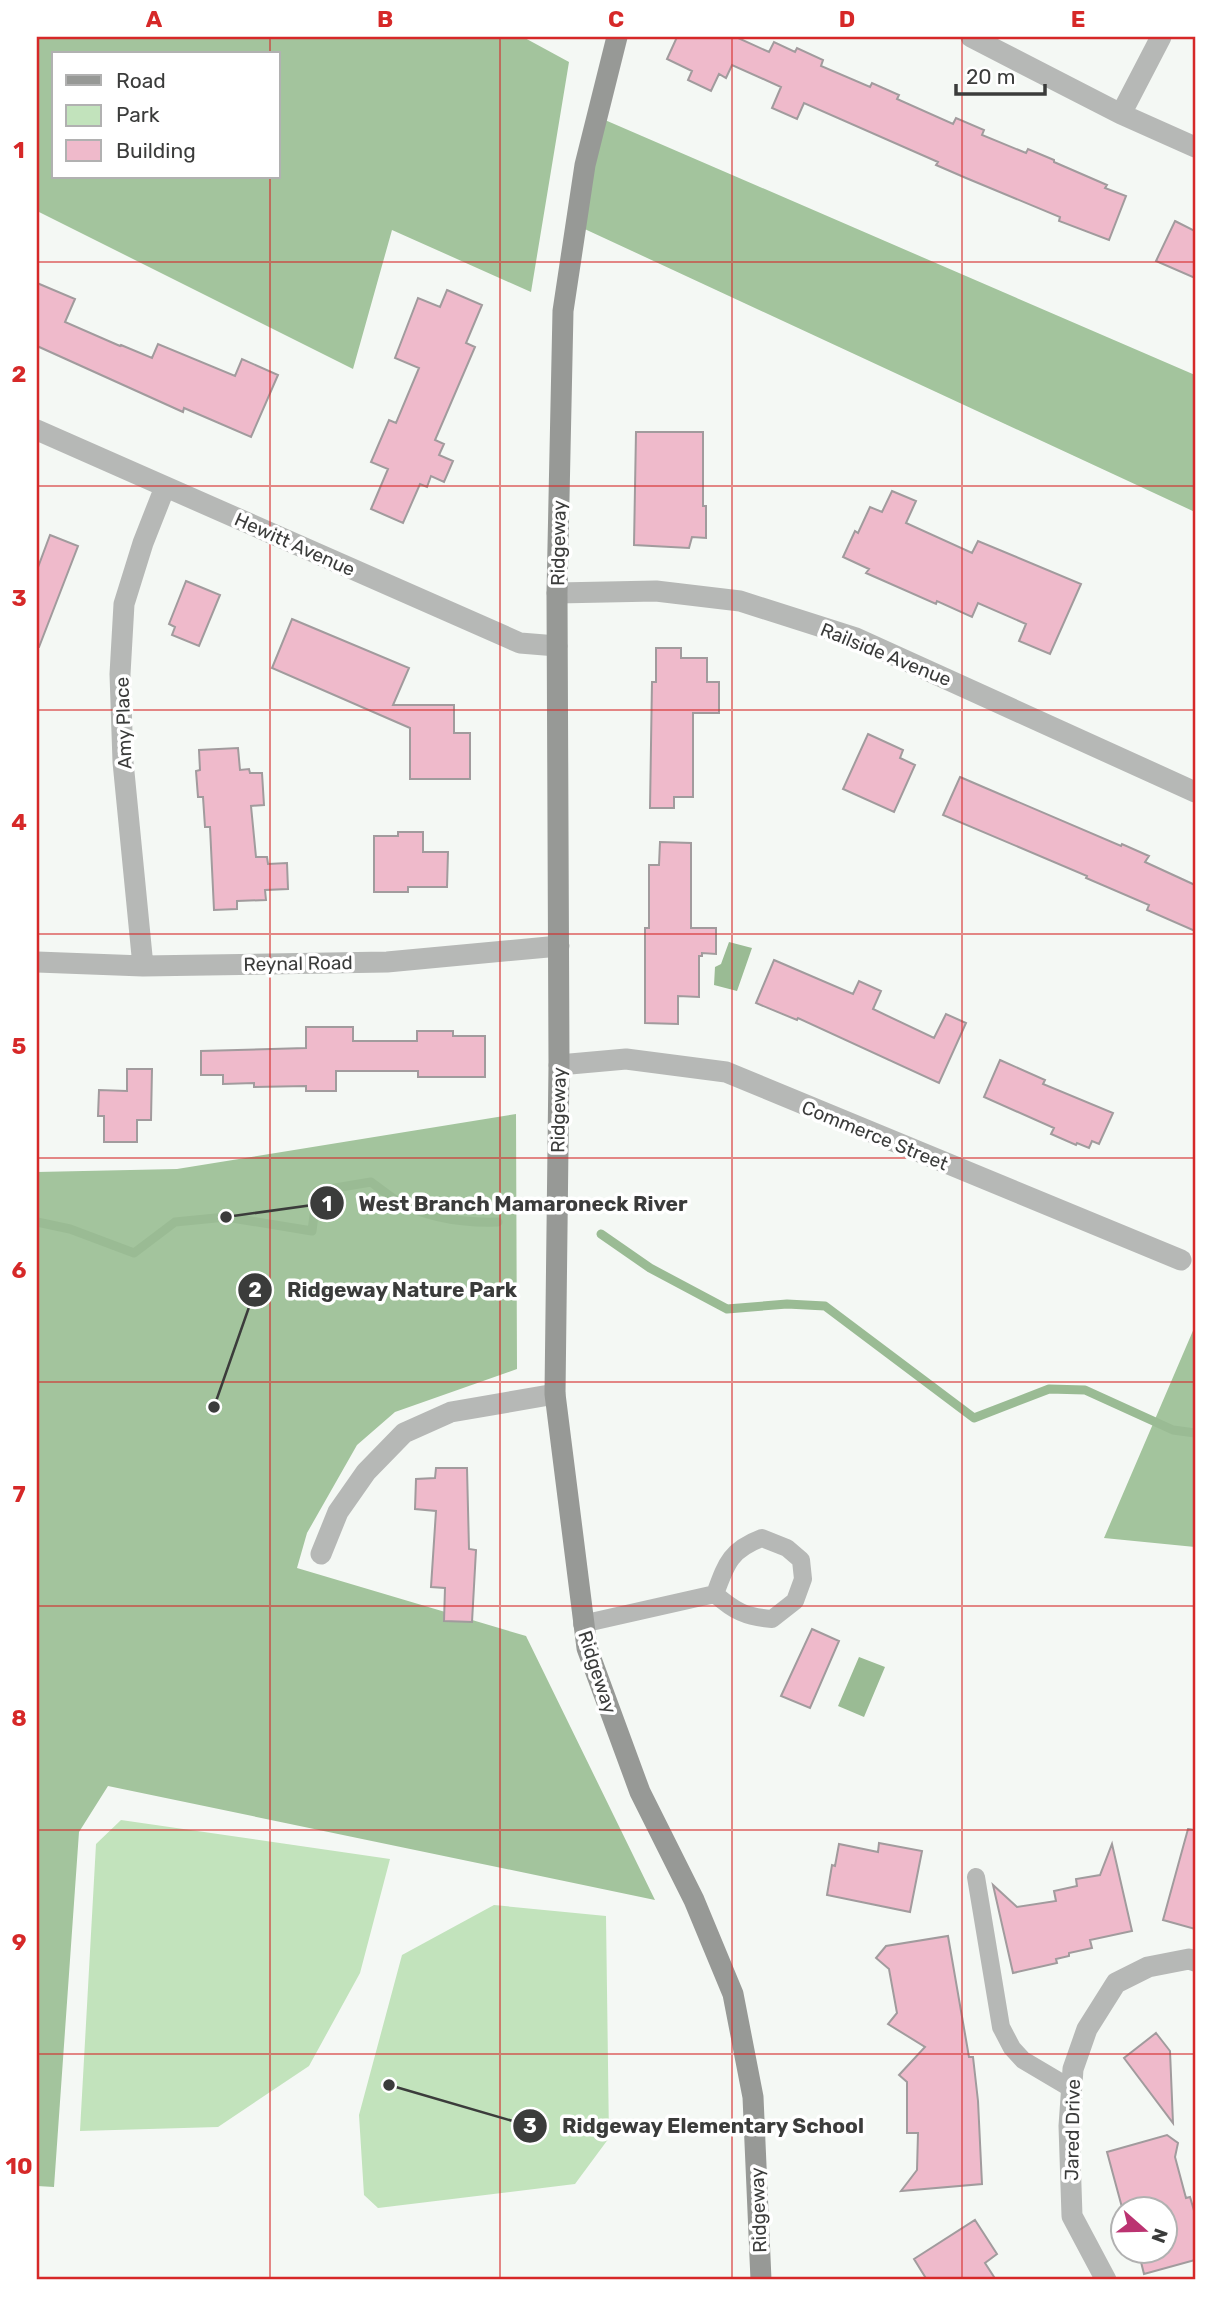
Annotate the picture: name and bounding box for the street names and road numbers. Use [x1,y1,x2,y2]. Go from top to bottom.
street label: Ridgeway [546,500,571,586]
street label: Hewitt Avenue [231,508,359,581]
street label: Railside Avenue [817,618,955,691]
street label: Amy Place [110,676,137,770]
street label: Reynal Road [243,951,353,976]
street label: Ridgeway [546,1067,571,1153]
street label: Commerce Street [798,1096,952,1176]
street label: Ridgeway [573,1628,622,1716]
street label: Jared Drive [1060,2079,1085,2181]
street label: Ridgeway [746,2167,771,2253]

